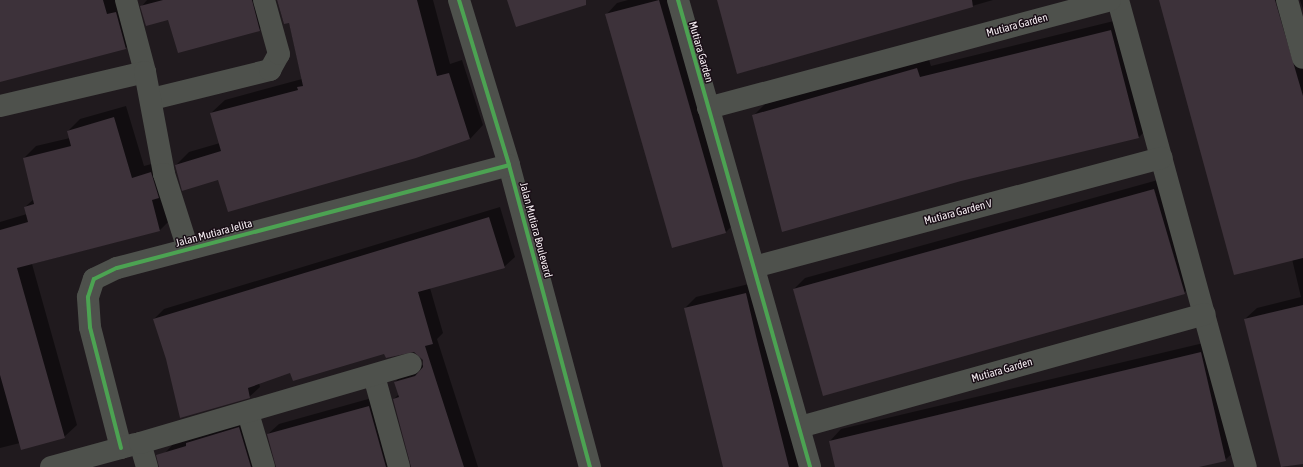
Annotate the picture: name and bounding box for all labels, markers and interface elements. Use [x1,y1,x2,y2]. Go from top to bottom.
street label: Mutiara Garden [985,10,1049,40]
street label: Mutiara Garden [686,20,716,84]
street label: Jalan Mutiara Boulevard [517,181,555,279]
street label: Mutiara Garden V [923,197,993,227]
street label: Jalan Mutiara Jelita [174,216,254,250]
street label: Mutiara Garden [970,355,1034,385]

